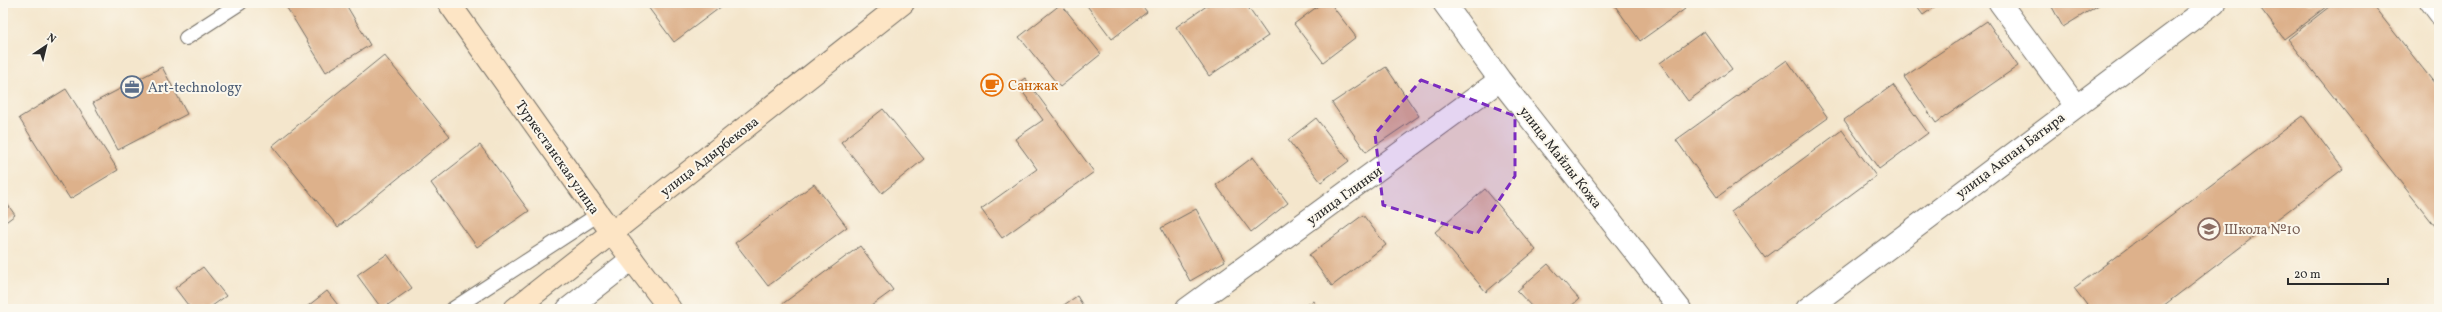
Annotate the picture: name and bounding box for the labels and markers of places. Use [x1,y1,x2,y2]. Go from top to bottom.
cafe icon: Санжак [979,72,1005,98]
office icon: Art-technology [119,74,145,100]
place label: Санжак [1008,77,1059,96]
place label: Art-technology [148,79,242,98]
school or university icon: Школа №10 [2196,216,2222,242]
place label: Школа №10 [2224,221,2300,240]

